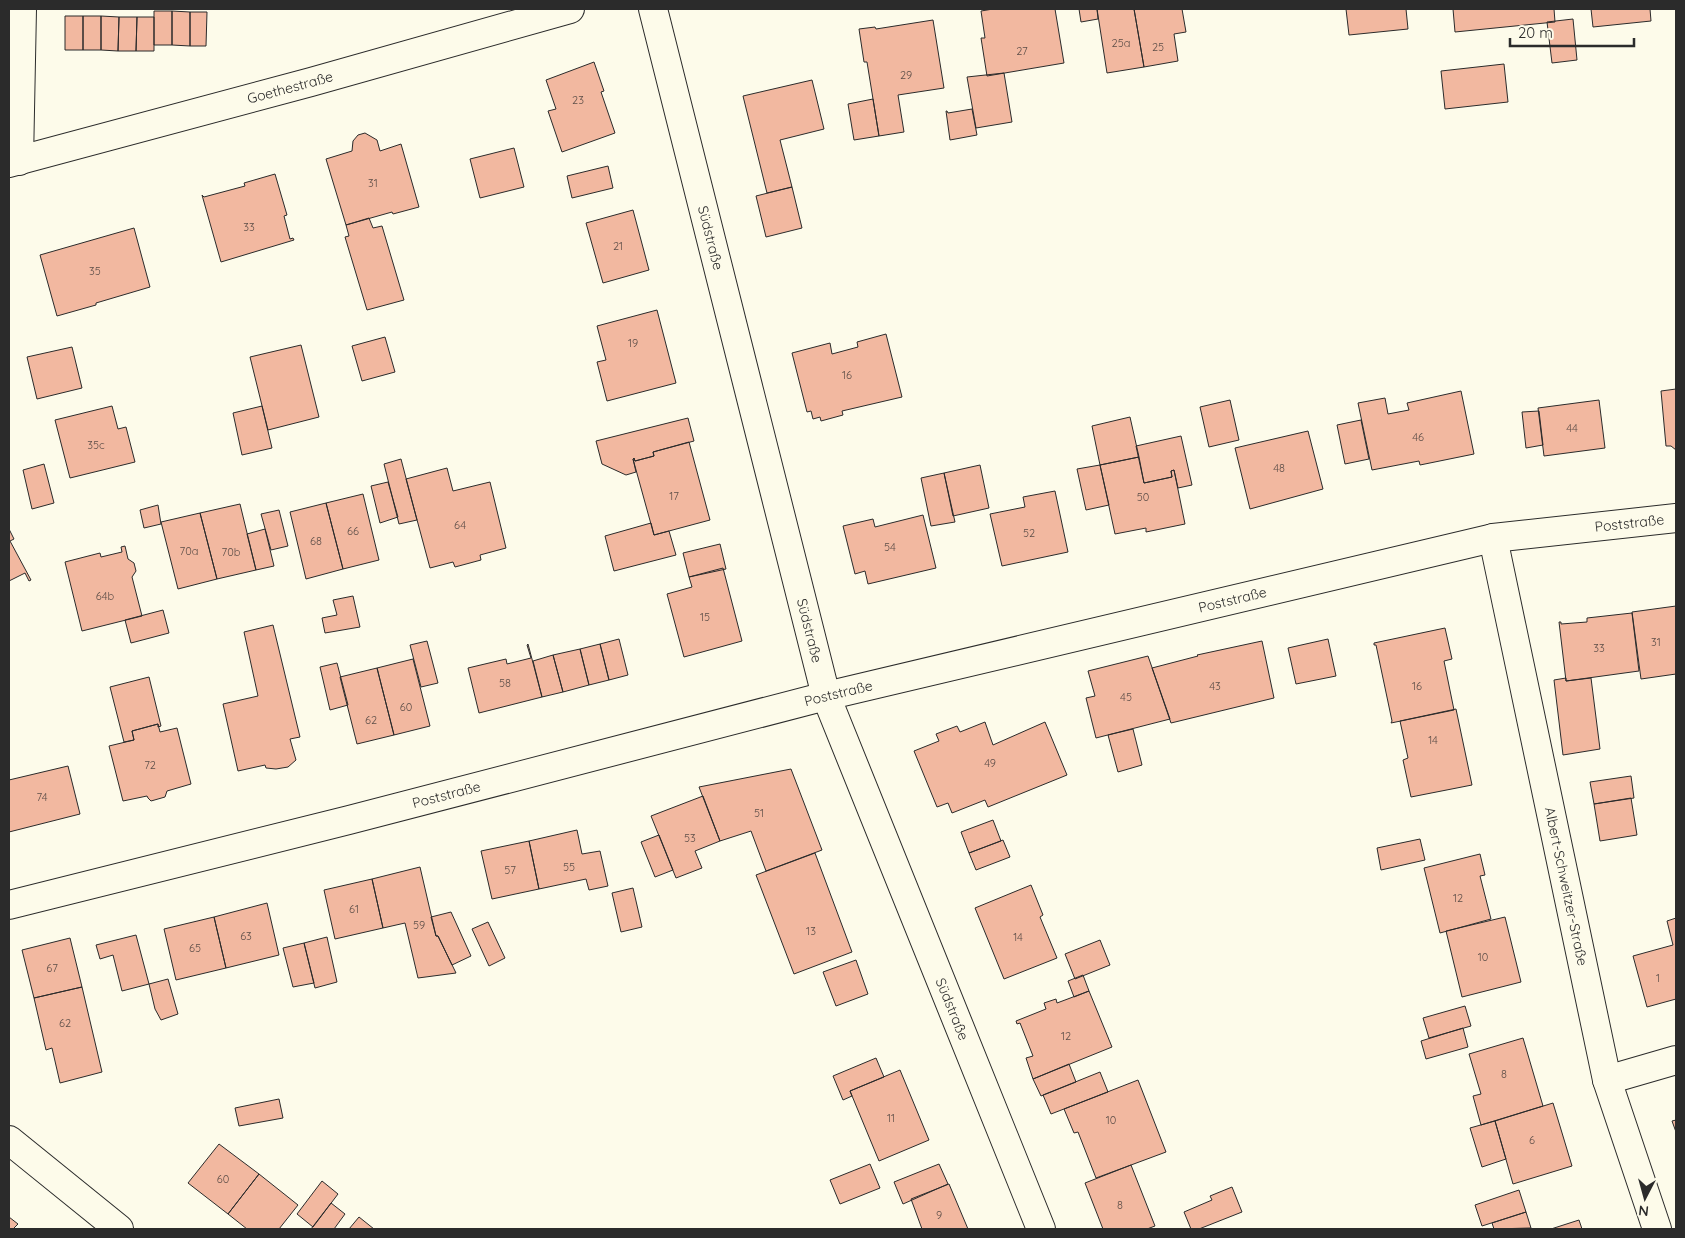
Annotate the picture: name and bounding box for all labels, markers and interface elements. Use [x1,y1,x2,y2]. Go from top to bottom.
scale bar [1510,15,1634,47]
text: 20 m [1518,23,1553,42]
house number: 25a [1112,36,1130,50]
house number: 25 [1152,40,1164,54]
house number: 27 [1016,44,1028,58]
street label: Goethestraße [245,67,335,108]
house number: 29 [900,68,912,82]
house number: 23 [572,93,584,107]
house number: 31 [368,176,378,190]
street label: Südstraße [694,204,727,272]
house number: 33 [243,220,255,234]
house number: 21 [613,239,623,253]
house number: 35 [89,264,101,278]
house number: 19 [628,336,638,350]
house number: 16 [842,368,852,382]
house number: 44 [1566,421,1578,435]
house number: 46 [1412,430,1424,444]
house number: 35c [87,438,105,452]
house number: 48 [1273,461,1285,475]
house number: 17 [669,489,679,503]
house number: 50 [1137,490,1149,504]
street label: Poststraße [1594,510,1665,536]
house number: 64 [454,518,466,532]
house number: 66 [347,524,359,538]
house number: 52 [1023,526,1035,540]
house number: 68 [310,534,322,548]
house number: 54 [884,540,896,554]
house number: 70a [180,544,198,558]
house number: 70b [222,545,241,559]
street label: Poststraße [1196,583,1269,617]
house number: 64b [96,589,115,603]
street label: Südstraße [793,597,826,665]
house number: 15 [700,610,710,624]
house number: 31 [1651,635,1661,649]
house number: 33 [1593,641,1605,655]
house number: 58 [499,676,511,690]
street label: Poststraße [802,676,874,710]
house number: 43 [1209,679,1221,693]
house number: 16 [1412,679,1422,693]
house number: 45 [1120,690,1132,704]
house number: 60 [400,700,412,714]
house number: 62 [365,713,377,727]
house number: 14 [1428,733,1438,747]
house number: 49 [984,756,996,770]
house number: 72 [144,758,156,772]
street label: Poststraße [410,777,482,812]
house number: 74 [37,790,48,804]
street label: Albert-Schweitzer-Straße [1541,805,1592,967]
house number: 51 [754,806,764,820]
house number: 53 [684,831,696,845]
house number: 55 [563,860,575,874]
house number: 57 [504,863,516,877]
house number: 12 [1453,891,1463,905]
house number: 61 [349,902,359,916]
house number: 59 [413,918,425,932]
house number: 13 [806,924,816,938]
house number: 63 [240,929,252,943]
house number: 14 [1013,930,1023,944]
house number: 65 [189,941,201,955]
house number: 10 [1478,950,1488,964]
house number: 67 [46,961,58,975]
house number: 1 [1656,971,1660,985]
street label: Südstraße [932,975,973,1043]
house number: 62 [59,1016,71,1030]
house number: 12 [1061,1029,1071,1043]
house number: 8 [1501,1067,1507,1081]
house number: 11 [887,1111,895,1125]
house number: 10 [1106,1113,1116,1127]
house number: 6 [1529,1133,1535,1147]
house number: 60 [217,1172,229,1186]
north arrow [1620,1173,1670,1223]
house number: 8 [1117,1198,1123,1212]
text: N [1638,1201,1650,1220]
house number: 9 [936,1208,942,1222]

